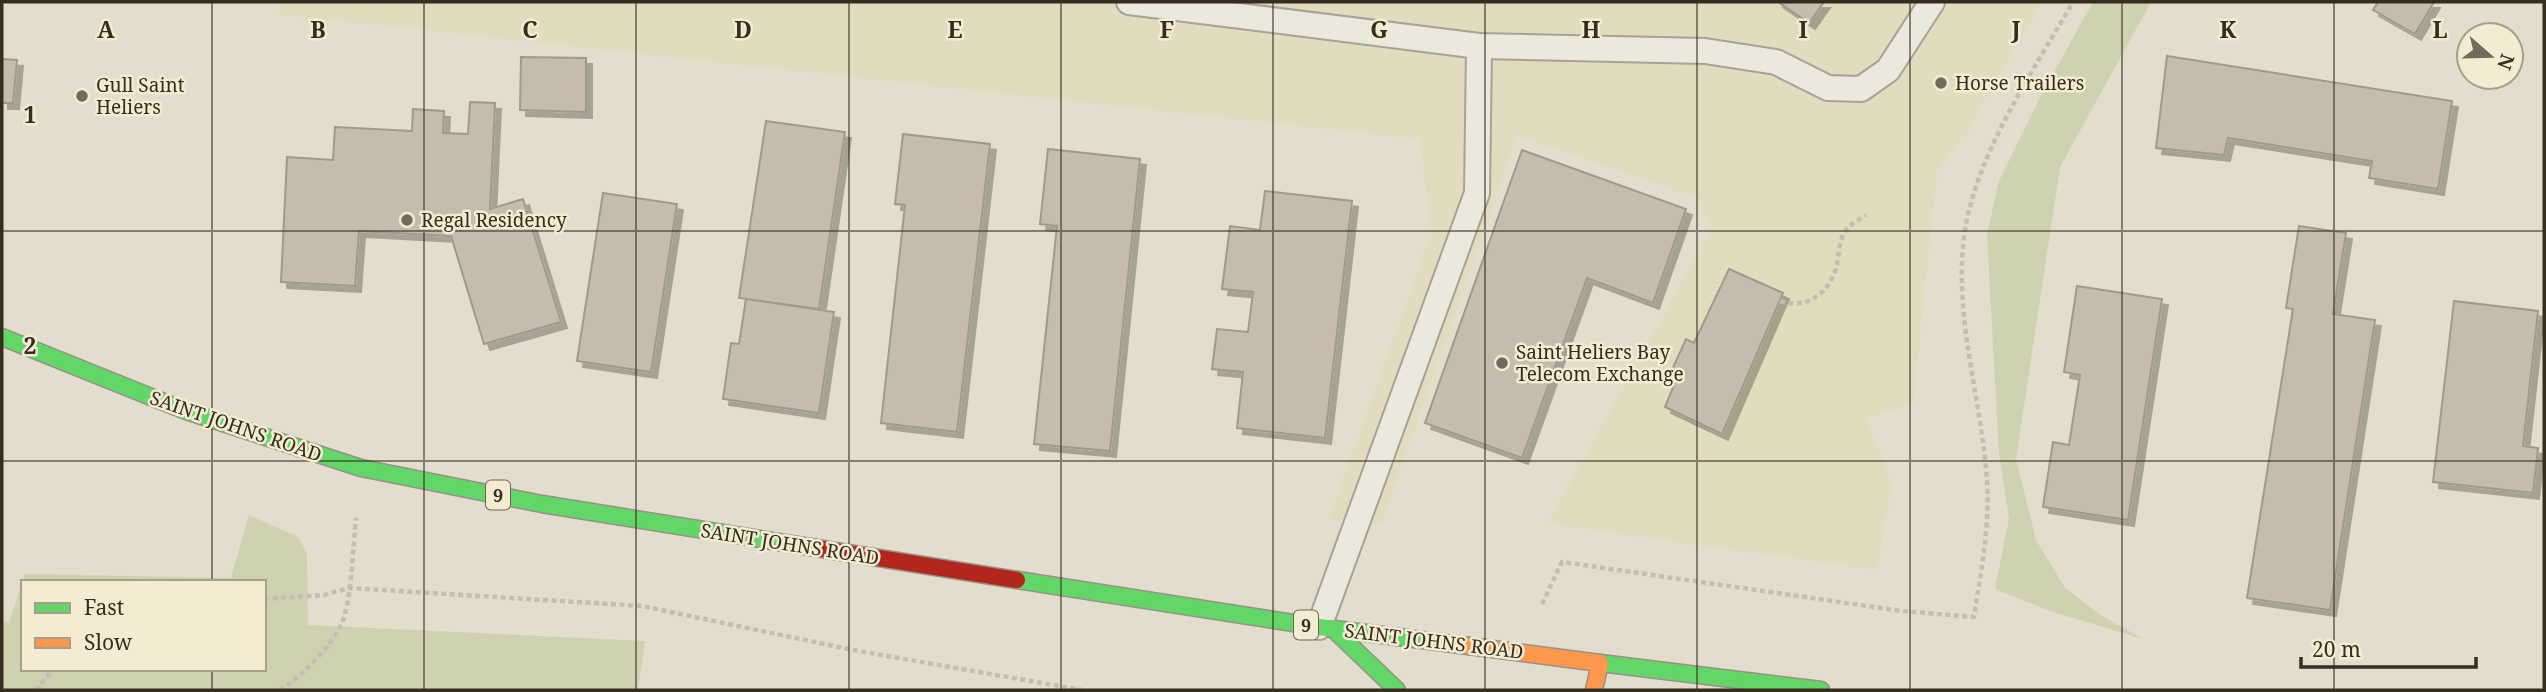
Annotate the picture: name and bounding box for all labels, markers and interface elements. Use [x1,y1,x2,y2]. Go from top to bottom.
text: A [97,13,115,45]
text: B [310,13,326,45]
text: C [522,13,538,45]
text: D [734,13,752,45]
text: E [947,13,963,45]
text: F [1160,13,1174,45]
text: G [1370,13,1388,45]
text: H [1582,13,1601,45]
text: I [1798,13,1808,45]
text: J [2010,13,2021,45]
text: K [2220,13,2237,45]
text: L [2432,13,2448,45]
north arrow [2455,21,2525,91]
text: N [2491,50,2521,73]
place label: Horse Trailers [1955,70,2084,96]
place label: Gull Saint Heliers [96,72,185,120]
marker: Horse Trailers [1933,75,1949,91]
marker: Gull Saint Heliers [74,88,90,104]
text: 1 [24,98,37,130]
place label: Regal Residency [421,207,567,233]
marker: Regal Residency [399,212,415,228]
text: 2 [24,329,37,361]
place label: Saint Heliers Bay Telecom Exchange [1516,339,1684,387]
marker: Saint Heliers Bay Telecom Exchange [1494,355,1510,371]
street label: SAINT JOHNS ROAD [147,384,325,468]
road number: 9 [486,480,510,509]
street label: SAINT JOHNS ROAD [699,517,881,571]
legend [21,580,266,671]
text: Fast [84,593,124,621]
road number: 9 [1294,610,1318,640]
street label: SAINT JOHNS ROAD [1343,617,1525,665]
scale bar [2301,626,2476,670]
text: Slow [84,628,133,656]
text: 20 m [2312,635,2361,663]

